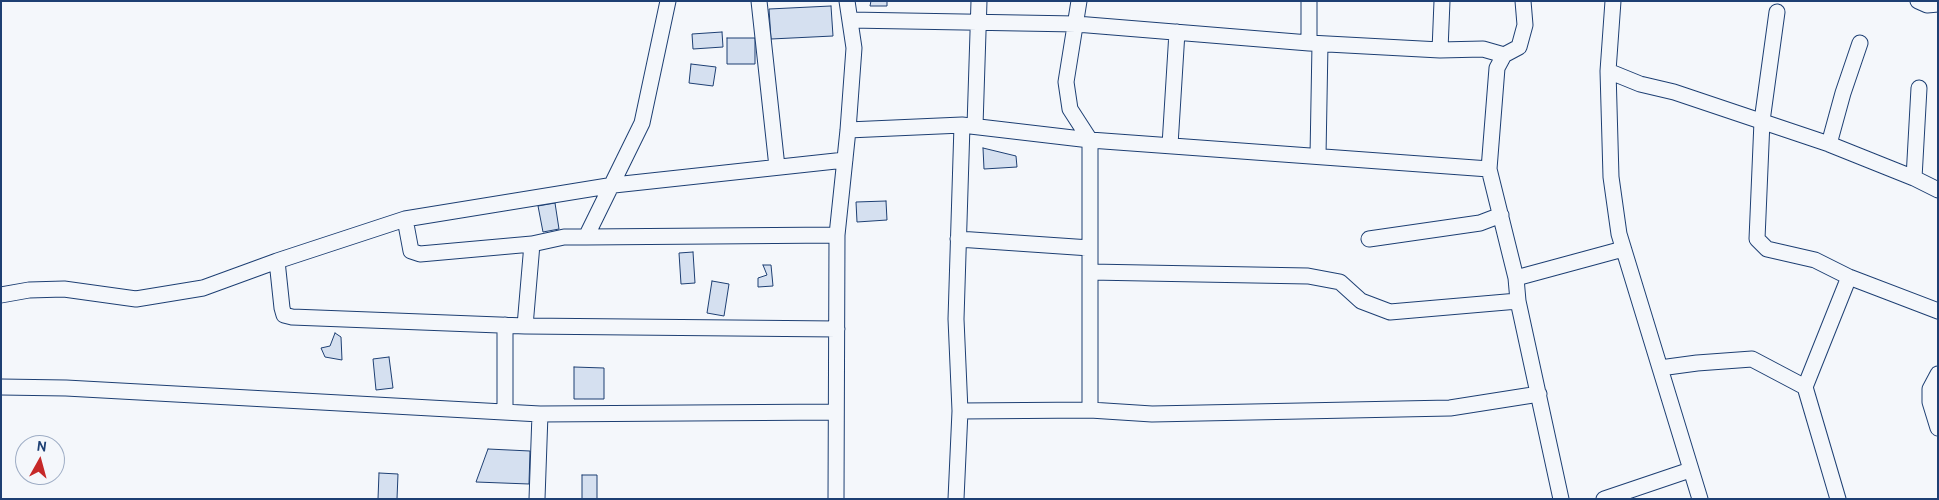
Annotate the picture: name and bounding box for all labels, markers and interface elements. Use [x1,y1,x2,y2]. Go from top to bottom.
north arrow [15,435,65,485]
text: N [36,437,48,456]

